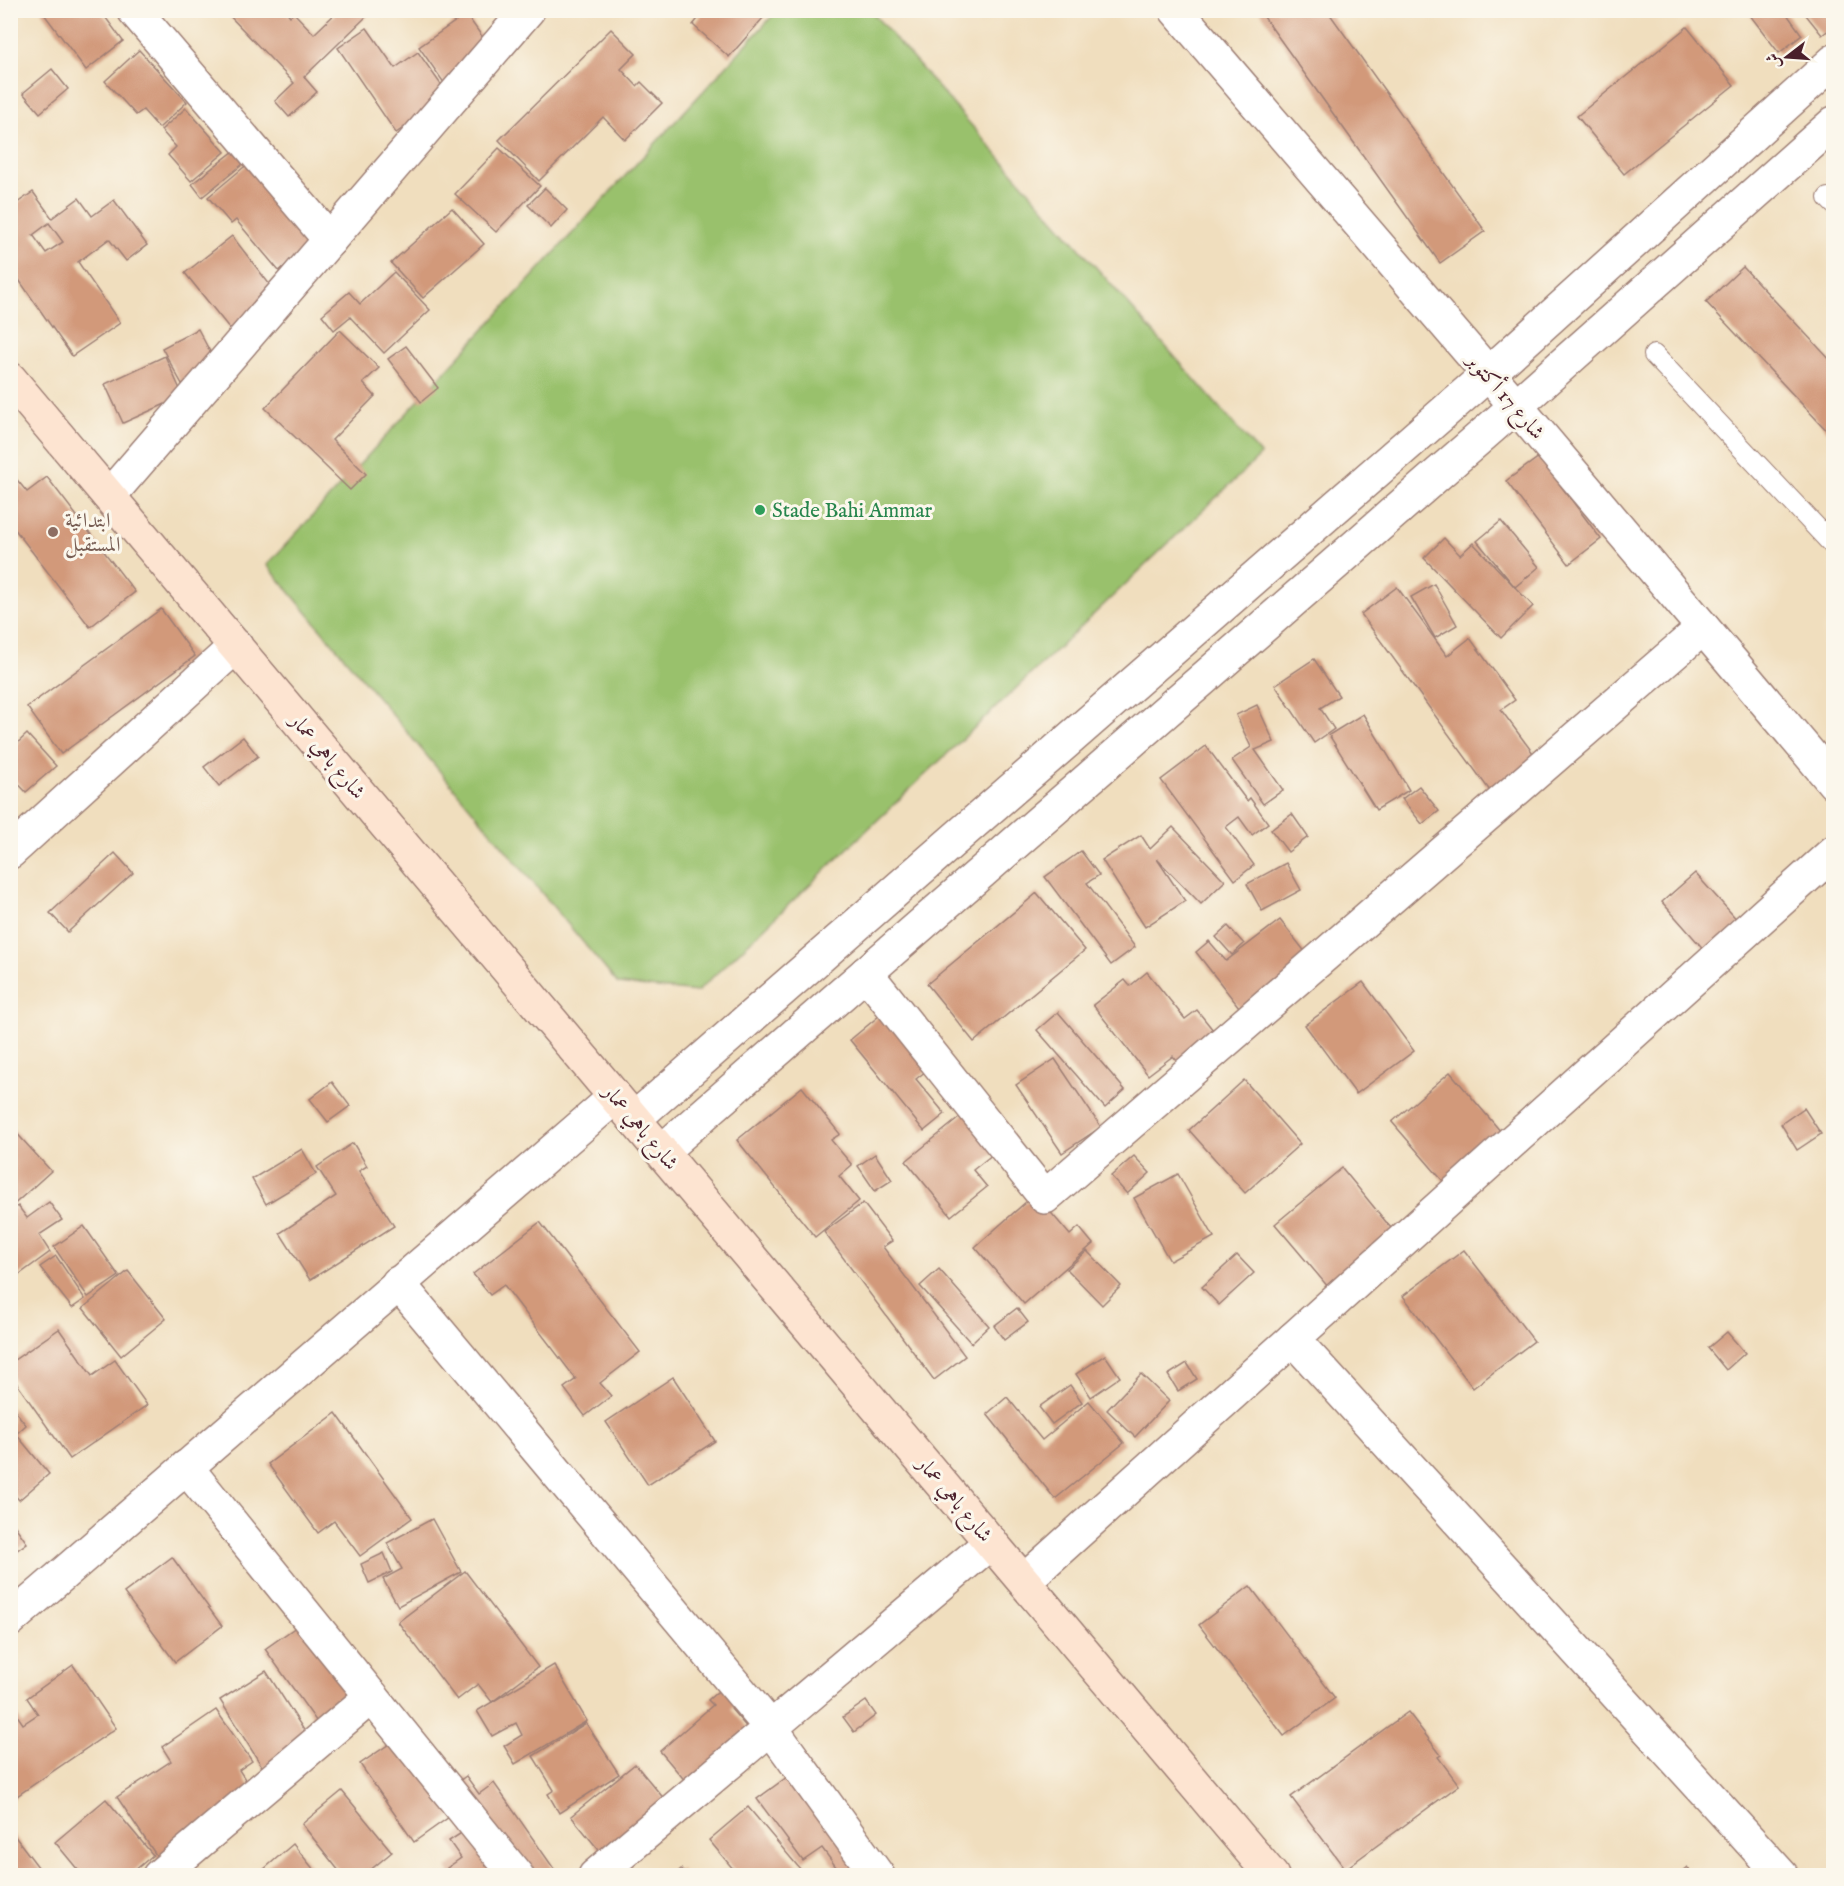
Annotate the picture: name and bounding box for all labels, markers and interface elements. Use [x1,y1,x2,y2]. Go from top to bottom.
north arrow [1757,27,1817,87]
text: ش [1763,50,1786,71]
street label: شارع 17 أكتوبر [1456,345,1552,448]
place label: Stade Bahi Ammar [772,498,933,525]
marker: Stade Bahi Ammar [753,503,767,517]
place label: ابتدائية المستقبل [65,508,121,559]
marker: ابتدائية المستقبل [46,525,60,539]
street label: شارع باهي عمار [279,707,371,807]
street label: شارع باهي عمار [592,1078,684,1178]
street label: شارع باهي عمار [906,1450,998,1550]

